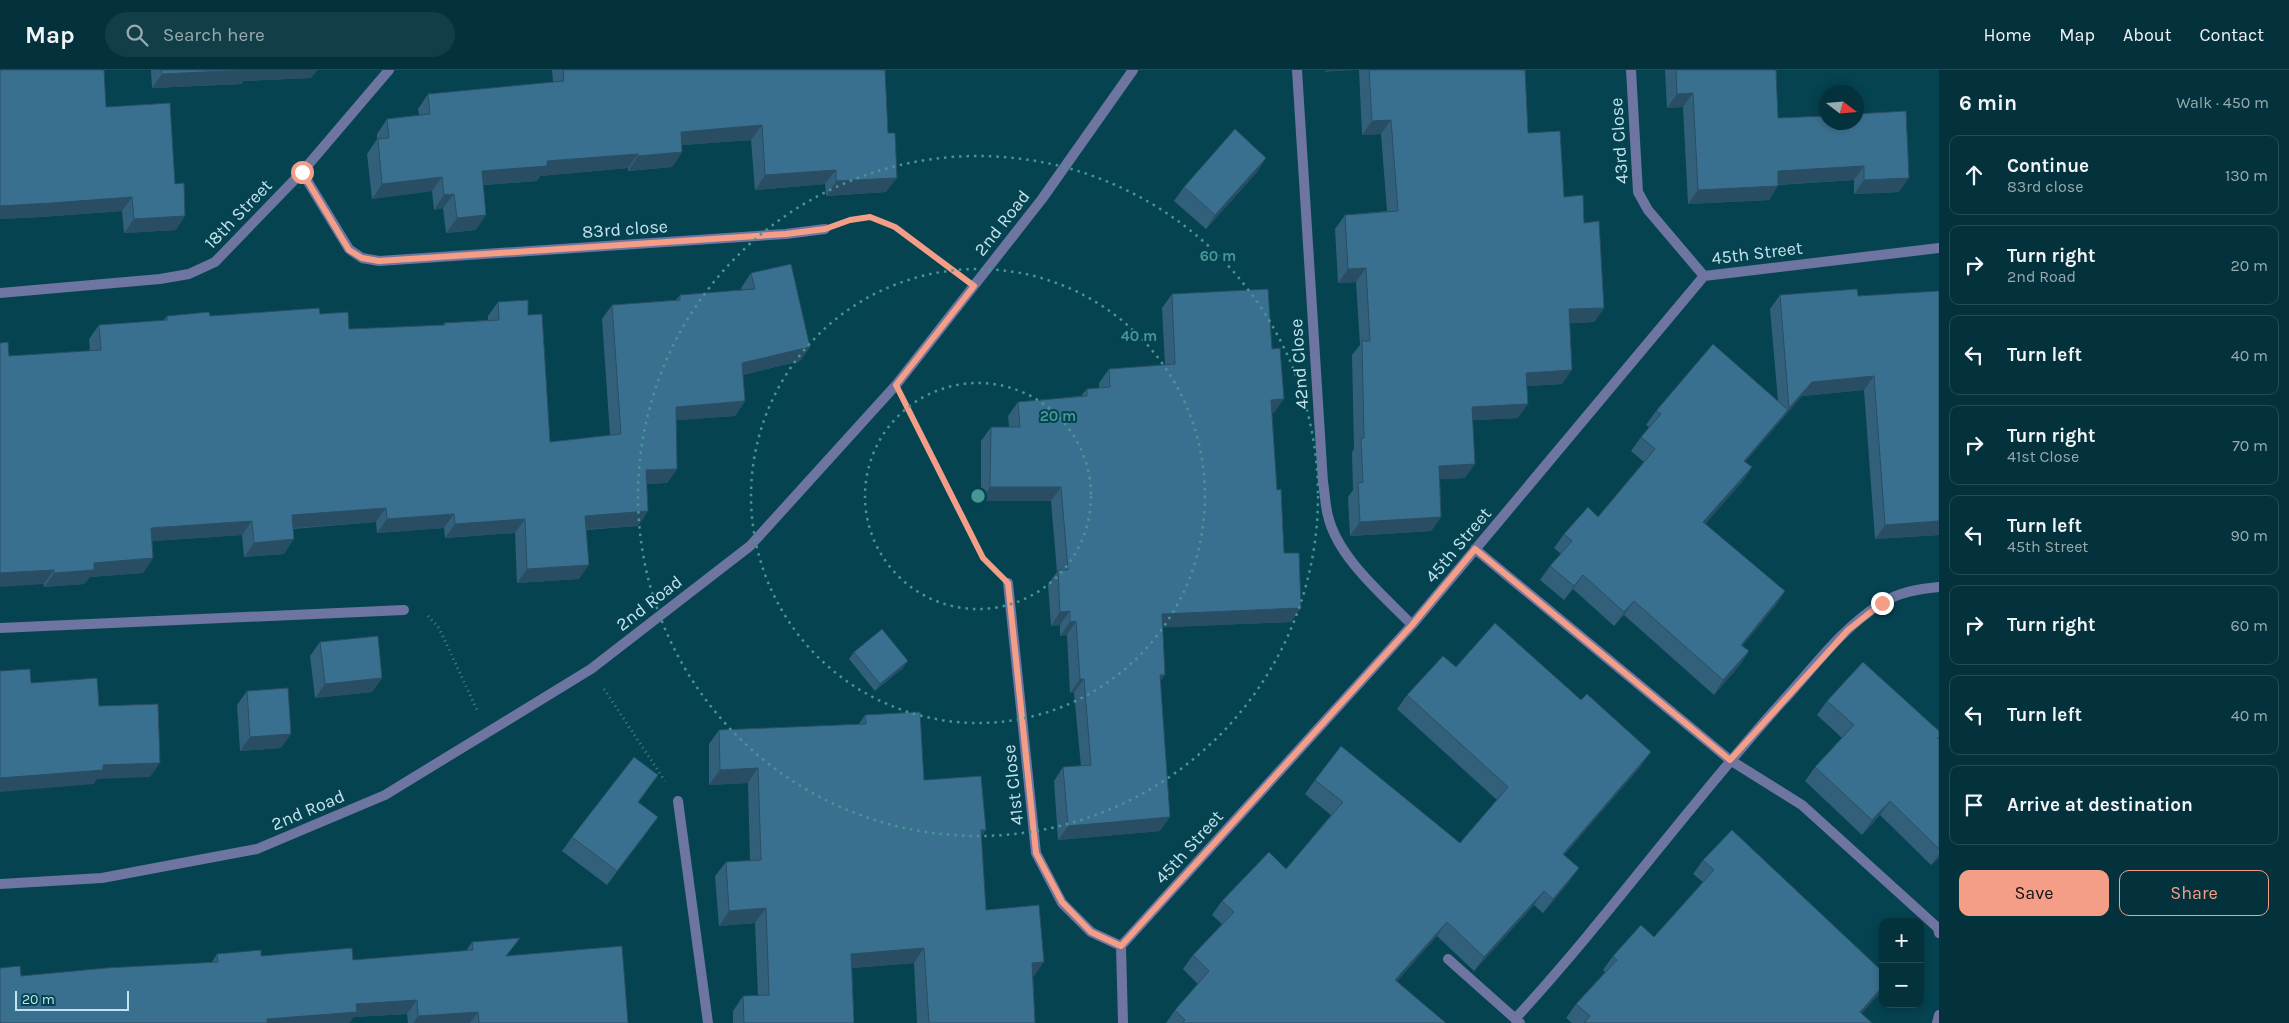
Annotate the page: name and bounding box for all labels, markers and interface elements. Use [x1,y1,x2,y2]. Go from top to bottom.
search box [105,12,455,57]
text: Map [25,21,75,49]
icon: search [123,21,151,49]
text: Search here [163,24,265,46]
text: Home [1983,24,2031,46]
text: Map [2059,24,2095,46]
text: About [2123,24,2172,46]
text: Contact [2200,24,2264,46]
north arrow [1819,85,1864,130]
text: 6 min [1959,91,2017,115]
text: Walk · 450 m [2176,93,2269,112]
street label: 43rd Close [1605,97,1633,185]
text: Continue [2007,155,2089,177]
route start [291,161,314,184]
icon: ahead [1960,161,1988,189]
text: 130 m [2225,166,2268,185]
street label: 18th Street [199,174,277,253]
text: 83rd close [2007,177,2083,196]
street label: 2nd Road [969,186,1035,260]
street label: 83rd close [581,215,669,243]
street label: 45th Street [1710,236,1804,269]
text: Turn right [2007,245,2096,267]
text: 60 m [1200,247,1236,265]
icon: right [1960,251,1988,279]
text: 20 m [2230,256,2268,275]
text: 2nd Road [2007,267,2076,286]
street label: 42nd Close [1285,318,1313,410]
text: 40 m [1121,327,1157,345]
icon: left [1960,341,1988,369]
text: Turn left [2007,344,2082,366]
text: 40 m [2231,346,2268,365]
text: 20 m [1040,407,1076,425]
text: Turn right [2007,425,2096,447]
icon: right [1960,431,1988,459]
text: 70 m [2232,436,2268,455]
text: 41st Close [2007,447,2079,466]
centre of rings [969,487,987,505]
street label: 45th Street [1420,503,1496,587]
text: Turn left [2007,515,2082,537]
icon: left [1960,521,1988,549]
text: 90 m [2230,526,2268,545]
text: 45th Street [2007,537,2088,556]
street label: 2nd Road [612,570,686,636]
route end [1871,592,1894,615]
icon: right [1960,611,1988,639]
text: Turn right [2007,614,2096,636]
text: 60 m [2231,616,2268,635]
icon: left [1960,701,1988,729]
text: Turn left [2007,704,2082,726]
text: 40 m [2231,706,2268,725]
street label: 41st Close [998,744,1028,826]
street label: 2nd Road [268,785,348,835]
icon: arrive [1960,791,1988,819]
text: Arrive at destination [2007,794,2193,816]
street label: 45th Street [1150,805,1228,888]
button: Save [1959,870,2109,916]
button: Share [2119,870,2269,916]
map controls [1879,918,1924,1008]
button: + [1879,918,1924,963]
button: − [1879,963,1924,1008]
scale bar [15,988,129,1011]
text: 20 m [22,991,55,1008]

